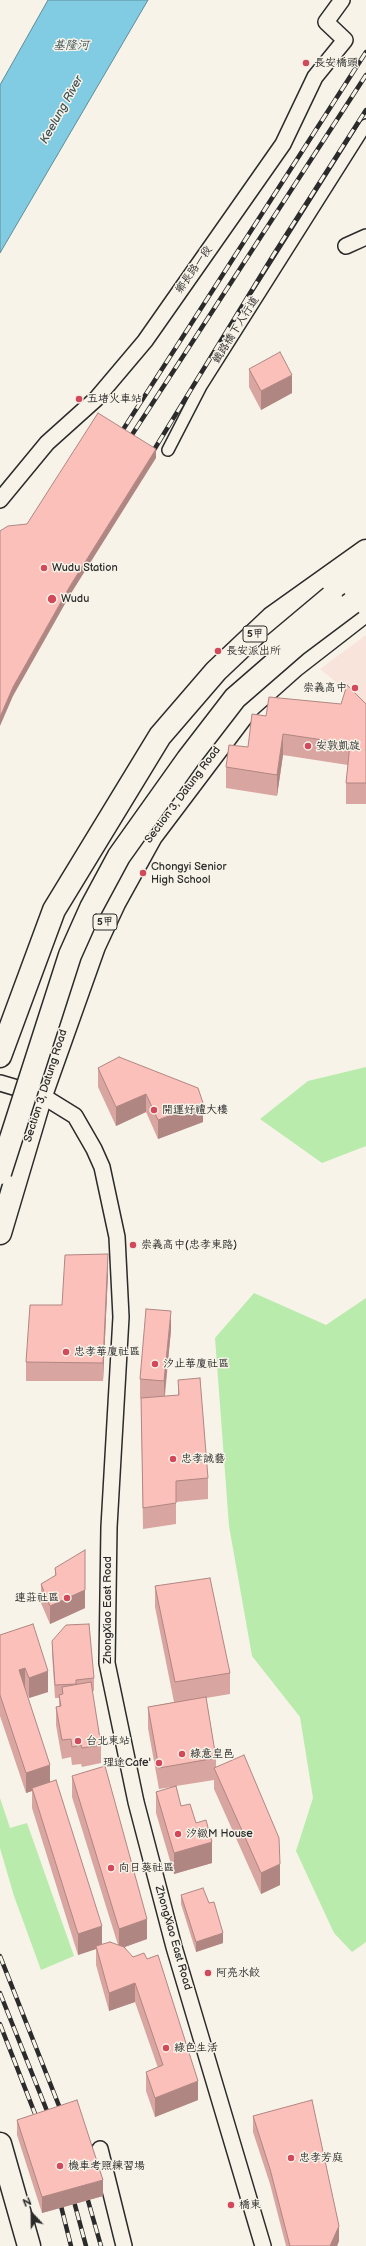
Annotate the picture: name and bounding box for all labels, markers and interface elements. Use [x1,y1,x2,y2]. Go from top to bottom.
water label: 基隆河 [53,39,89,53]
place label: 長安橋頭 [314,56,358,70]
marker: 長安橋頭 [301,58,311,68]
water label: Keelung River [37,73,87,147]
street label: 鄉長路一段 [173,244,215,296]
street label: 鐵路橋下人行道 [210,294,262,366]
place label: 五堵火車站 [87,392,142,406]
marker: 五堵火車站 [74,394,84,404]
place label: Wudu Station [52,561,118,575]
marker: Wudu Station [39,563,49,573]
place label: Wudu [61,592,89,606]
marker: Wudu [46,593,58,605]
road number: 5甲 [243,626,267,642]
place label: 長安派出所 [226,644,281,658]
marker: 長安派出所 [213,646,223,656]
place label: 崇義高中 [303,681,347,695]
marker: 崇義高中 [350,683,360,693]
place label: 安敦凱旋 [316,739,360,753]
marker: 安敦凱旋 [303,741,313,751]
street label: Section 3, Datung Road [142,744,224,846]
place label: Chongyi Senior High School [151,860,226,886]
marker: Chongyi Senior High School [138,868,148,878]
road number: 5甲 [93,914,117,930]
street label: Section 3, Datung Road [22,1028,70,1144]
place label: 開運好禮大樓 [162,1103,228,1117]
marker: 開運好禮大樓 [149,1105,159,1115]
place label: 崇義高中(忠孝東路) [141,1238,237,1252]
marker: 崇義高中(忠孝東路) [128,1240,138,1250]
place label: 忠孝華廈社區 [74,1345,140,1359]
marker: 忠孝華廈社區 [61,1347,71,1357]
place label: 汐止華廈社區 [163,1357,229,1371]
marker: 汐止華廈社區 [150,1359,160,1369]
place label: 忠孝誠藝 [181,1452,225,1466]
marker: 忠孝誠藝 [168,1454,178,1464]
street label: ZhongXiao East Road [101,1556,115,1664]
place label: 連莊社區 [15,1591,59,1605]
marker: 連莊社區 [62,1593,72,1603]
place label: 台北東站 [86,1734,130,1748]
marker: 台北東站 [73,1736,83,1746]
place label: 綠意皇邑 [190,1747,234,1761]
marker: 綠意皇邑 [177,1749,187,1759]
place label: 理途Cafe' [103,1756,151,1770]
marker: 理途Cafe' [154,1758,164,1768]
place label: 汐緻M House [186,1827,253,1841]
marker: 汐緻M House [173,1829,183,1839]
place label: 向日葵社區 [119,1861,174,1875]
marker: 向日葵社區 [106,1863,116,1873]
street label: ZhongXiao East Road [152,1884,194,1992]
place label: 阿亮水餃 [216,1966,260,1980]
marker: 阿亮水餃 [203,1968,213,1978]
place label: 綠色生活 [174,2041,218,2055]
marker: 綠色生活 [161,2043,171,2053]
place label: 忠孝芳庭 [299,2151,343,2165]
marker: 忠孝芳庭 [286,2153,296,2163]
place label: 機車考照練習場 [68,2159,145,2173]
marker: 機車考照練習場 [55,2161,65,2171]
north arrow [12,2194,52,2234]
text: N [21,2195,34,2210]
place label: 橋東 [239,2198,261,2212]
marker: 橋東 [226,2200,236,2210]

